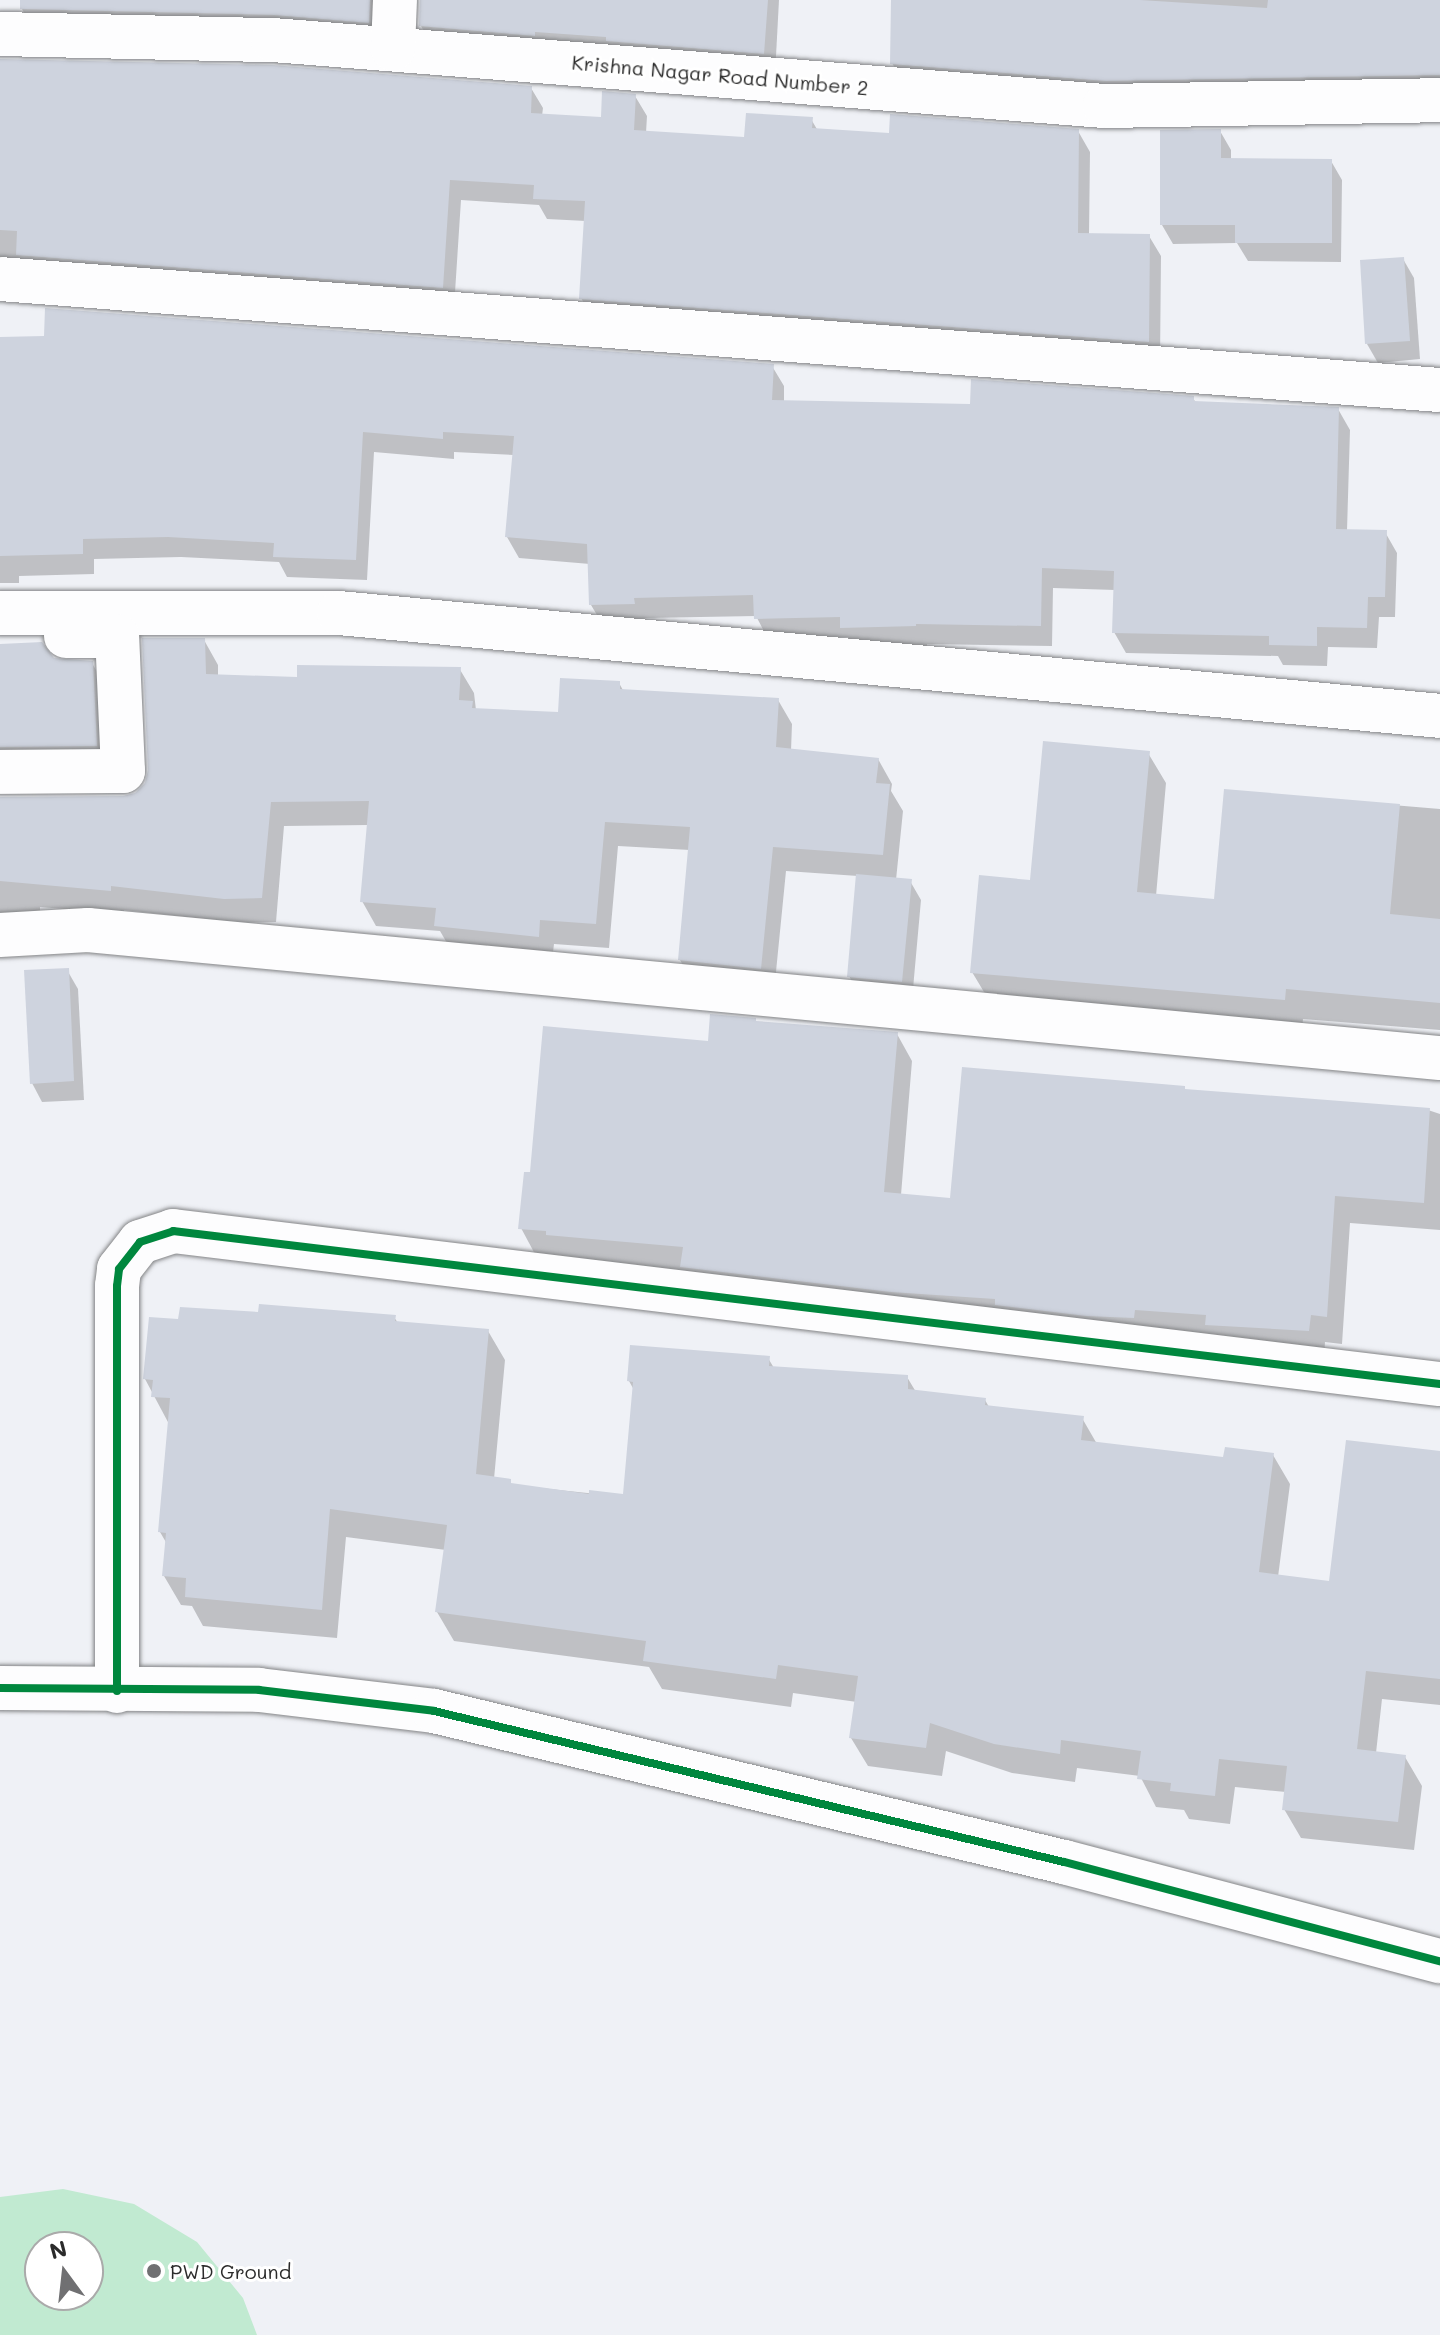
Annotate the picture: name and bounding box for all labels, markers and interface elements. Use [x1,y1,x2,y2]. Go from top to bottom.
street label: Krishna Nagar Road Number 2 [571,50,869,100]
north arrow [24,2231,104,2311]
text: N [46,2233,70,2265]
place label: PWD Ground [170,2259,291,2283]
marker: PWD Ground [145,2262,163,2280]

